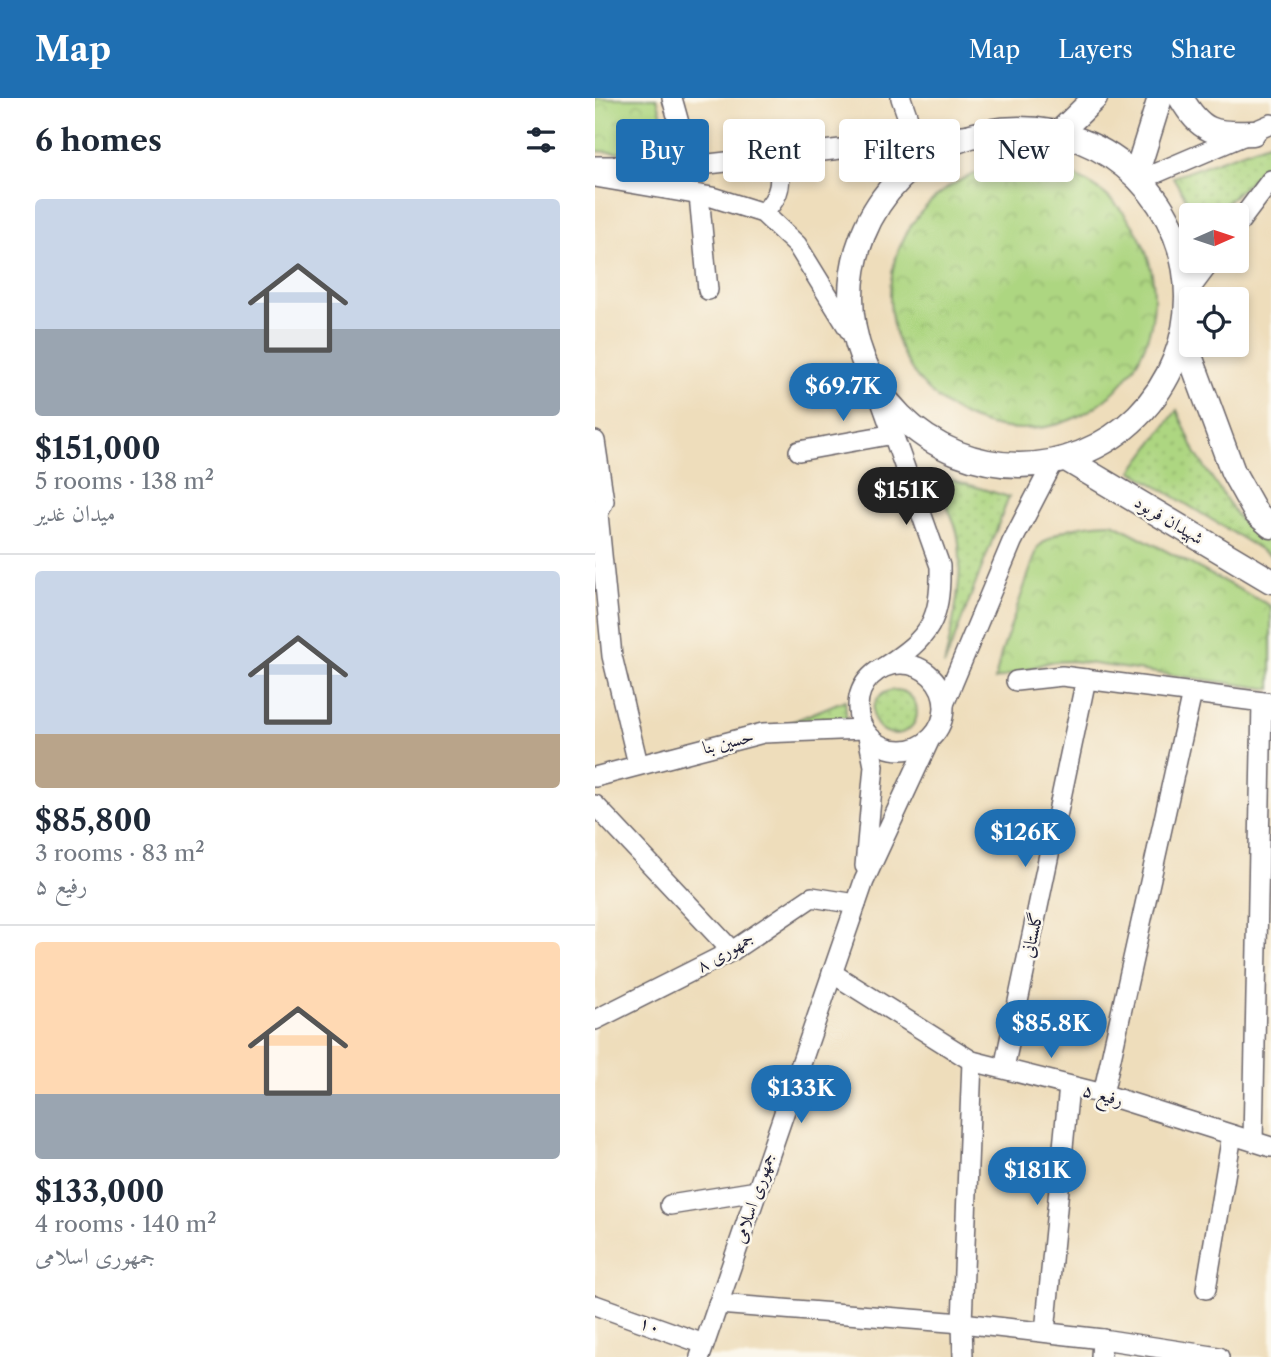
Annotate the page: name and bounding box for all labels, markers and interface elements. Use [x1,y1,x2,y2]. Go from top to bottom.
text: Map [35,29,111,70]
text: Map [969,35,1020,64]
text: Layers [1058,35,1133,64]
text: Share [1171,35,1236,64]
chip: Buy [616,119,709,182]
chip: Rent [723,119,825,182]
chip: Filters [839,119,960,182]
chip: New [974,119,1074,182]
icon: filters [522,121,560,159]
text: 6 homes [35,122,162,159]
north arrow [1179,203,1249,273]
map controls [1179,203,1249,357]
icon: home [235,245,361,371]
button: locate [1179,287,1249,357]
pin: $69.7K [786,364,900,423]
text: $69.7K [805,372,881,400]
text: $151,000 [35,430,161,467]
text: 5 rooms · 138 m² [35,467,214,495]
pin: $151K [857,468,955,527]
text: $151K [874,476,938,504]
street label: شهيدان فربود [1130,491,1208,550]
text: میدان غدیر [35,499,115,527]
icon: home [235,617,361,743]
street label: حسین بنا [700,725,756,759]
text: $85,800 [35,802,152,839]
pin: $126K [976,810,1074,869]
text: $126K [991,818,1059,846]
text: 3 rooms · 83 m² [35,839,205,867]
text: رفیع ۵ [35,871,88,899]
street label: گلستانی [1016,910,1048,960]
street label: جمهوری ۸ [692,927,758,977]
icon: home [235,988,361,1114]
pin: $85.8K [994,1000,1108,1060]
text: $85.8K [1012,1009,1090,1037]
pin: $133K [752,1066,850,1125]
text: $133K [767,1074,835,1102]
street label: رفیع ۵ [1079,1079,1126,1116]
pin: $181K [988,1148,1086,1207]
street label: جمهوری اسلامی [728,1150,780,1246]
text: $181K [1004,1156,1070,1184]
text: $133,000 [35,1173,164,1210]
text: 4 rooms · 140 m² [35,1210,217,1238]
text: جمهوری اسلامی [35,1242,155,1270]
street label: ۱۰ [636,1311,664,1339]

